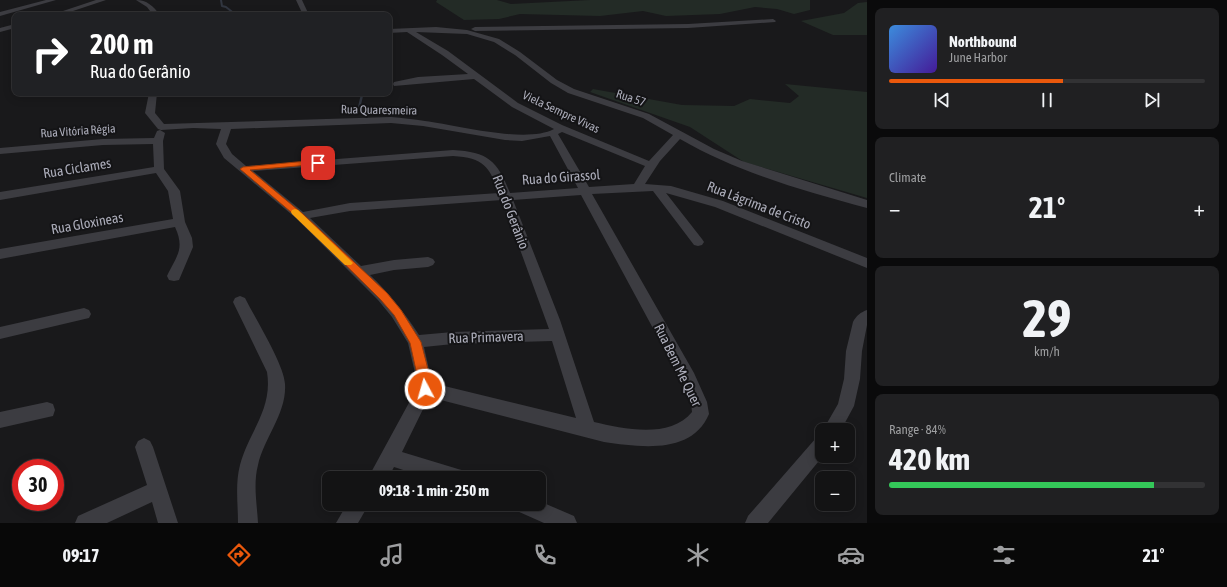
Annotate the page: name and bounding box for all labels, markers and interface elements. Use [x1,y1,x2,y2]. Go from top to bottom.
icon: right [24,28,76,80]
text: 200 m [90,28,153,60]
text: Northbound [949,33,1017,50]
text: June Harbor [949,50,1007,65]
text: Rua do Gerânio [90,61,190,82]
street label: Rua 57 [614,87,648,109]
street label: Viela Sempre Vivas [520,88,602,136]
icon: previous [931,89,953,111]
icon: pause [1036,89,1058,111]
icon: next [1141,89,1163,111]
street label: Rua Quaresmeira [341,102,417,118]
street label: Rua Vitória Régia [40,121,116,141]
pin [301,146,335,180]
icon: arrive [307,152,329,174]
street label: Rua Ciclames [42,155,112,181]
street label: Rua do Girassol [521,166,601,188]
text: Climate [889,170,926,185]
street label: Rua do Gerânio [490,173,532,251]
street label: Rua Lágrima de Cristo [705,178,813,232]
text: 21° [1029,190,1065,224]
text: − [889,195,900,221]
text: + [1194,195,1205,221]
street label: Rua Gloxineas [50,209,124,237]
text: 29 [1023,288,1071,348]
street label: Rua Bem Me Quer [651,321,705,410]
street label: Rua Primavera [448,328,524,346]
text: km/h [1034,344,1060,359]
position arrow [404,368,446,410]
text: Range · 84% [889,422,946,437]
map controls [815,423,855,511]
button: + [815,423,855,463]
text: 420 km [889,442,970,476]
speed limit sign: 30 [12,459,64,511]
button: − [815,471,855,511]
text: 09:18 · 1 min · 250 m [379,482,489,499]
icon: directions [225,541,253,569]
icon: music [378,541,406,569]
icon: phone [531,541,559,569]
icon: climate [684,541,712,569]
icon: car [837,541,865,569]
icon: filters [990,541,1018,569]
text: 09:17 [63,545,100,566]
text: 21° [1143,545,1164,566]

